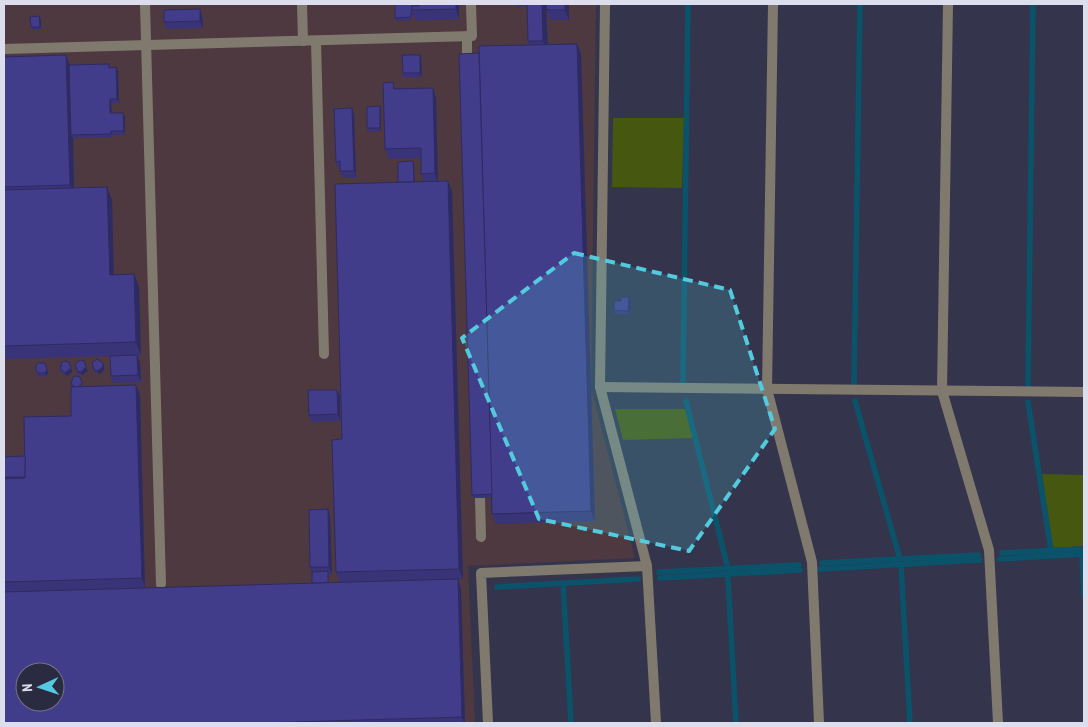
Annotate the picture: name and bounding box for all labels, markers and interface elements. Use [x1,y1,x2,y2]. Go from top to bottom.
north arrow [15,662,65,712]
text: N [18,683,36,692]

